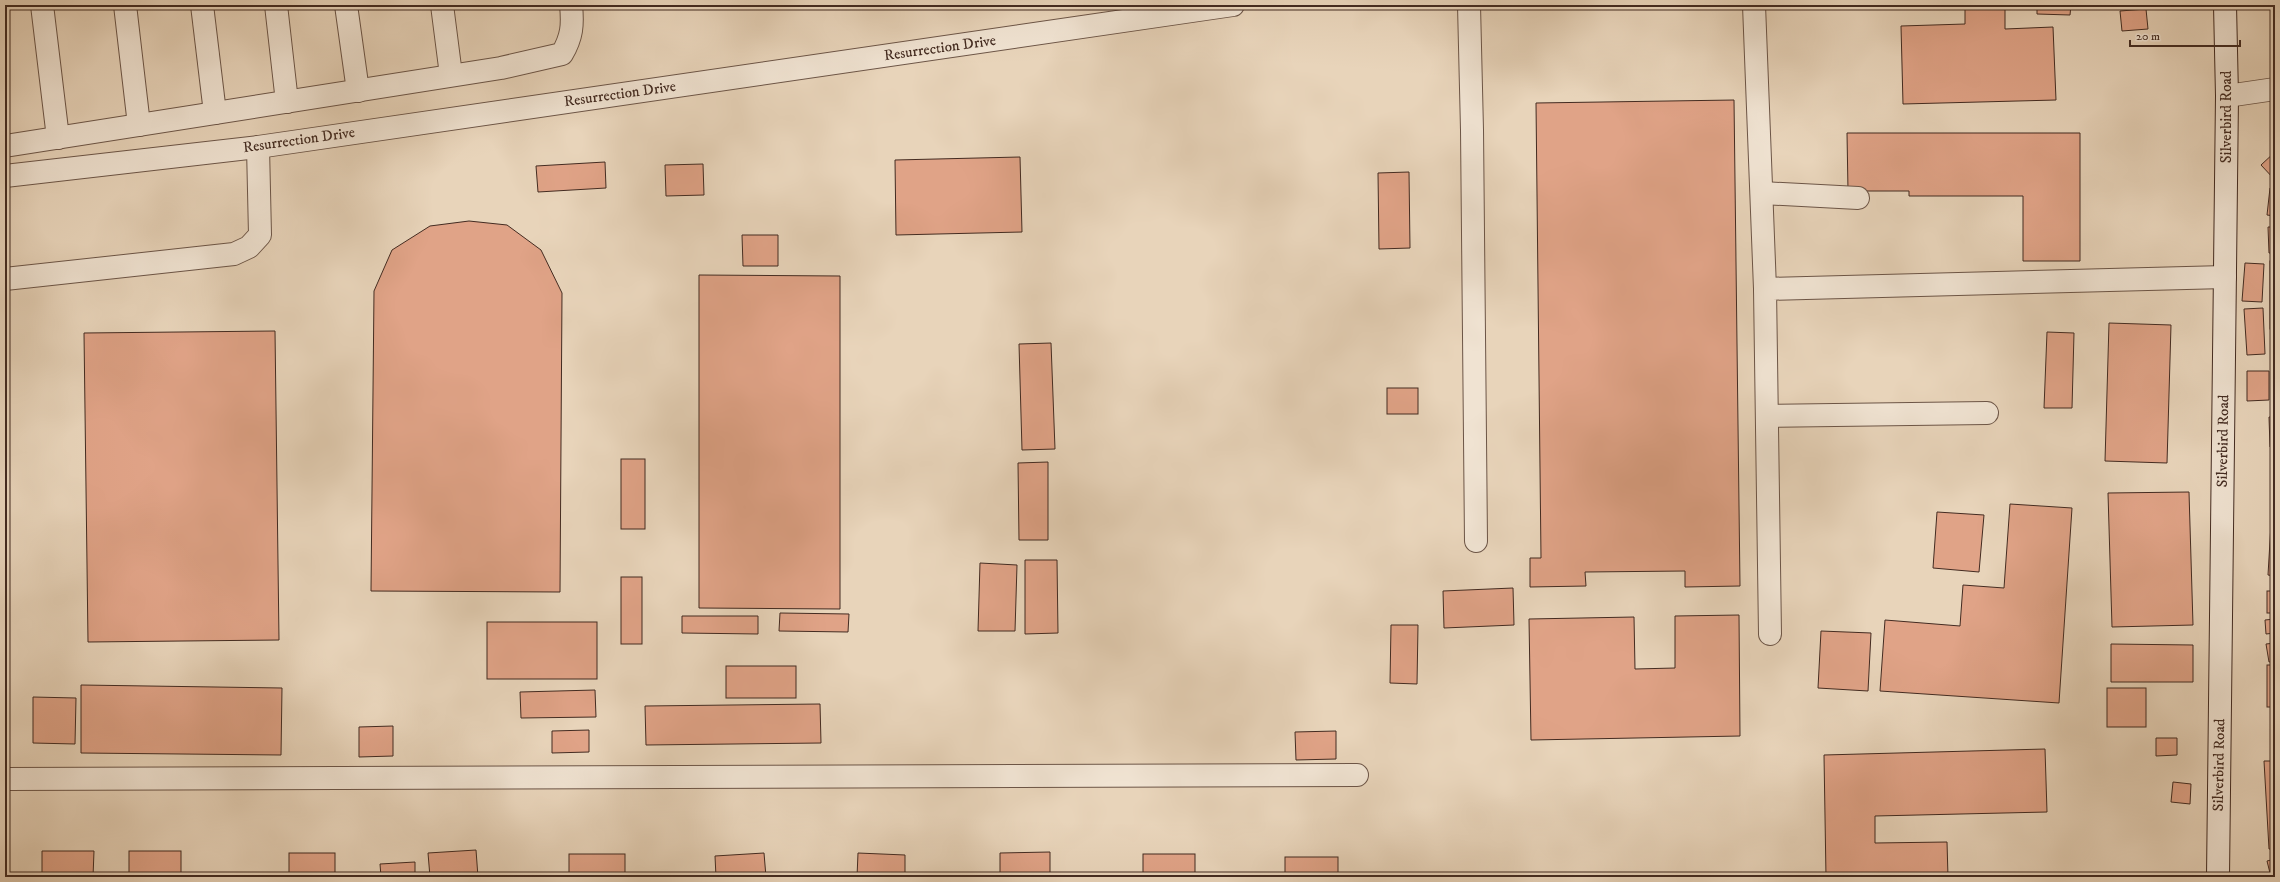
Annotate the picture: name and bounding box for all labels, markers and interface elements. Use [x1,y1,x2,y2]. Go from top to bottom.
scale bar [2130,22,2240,48]
text: 20 m [2136,29,2160,44]
street label: Resurrection Drive [883,31,997,65]
street label: Silverbird Road [2217,70,2236,163]
street label: Resurrection Drive [563,77,677,111]
street label: Resurrection Drive [242,123,356,157]
street label: Silverbird Road [2213,394,2233,487]
street label: Silverbird Road [2209,718,2229,811]

